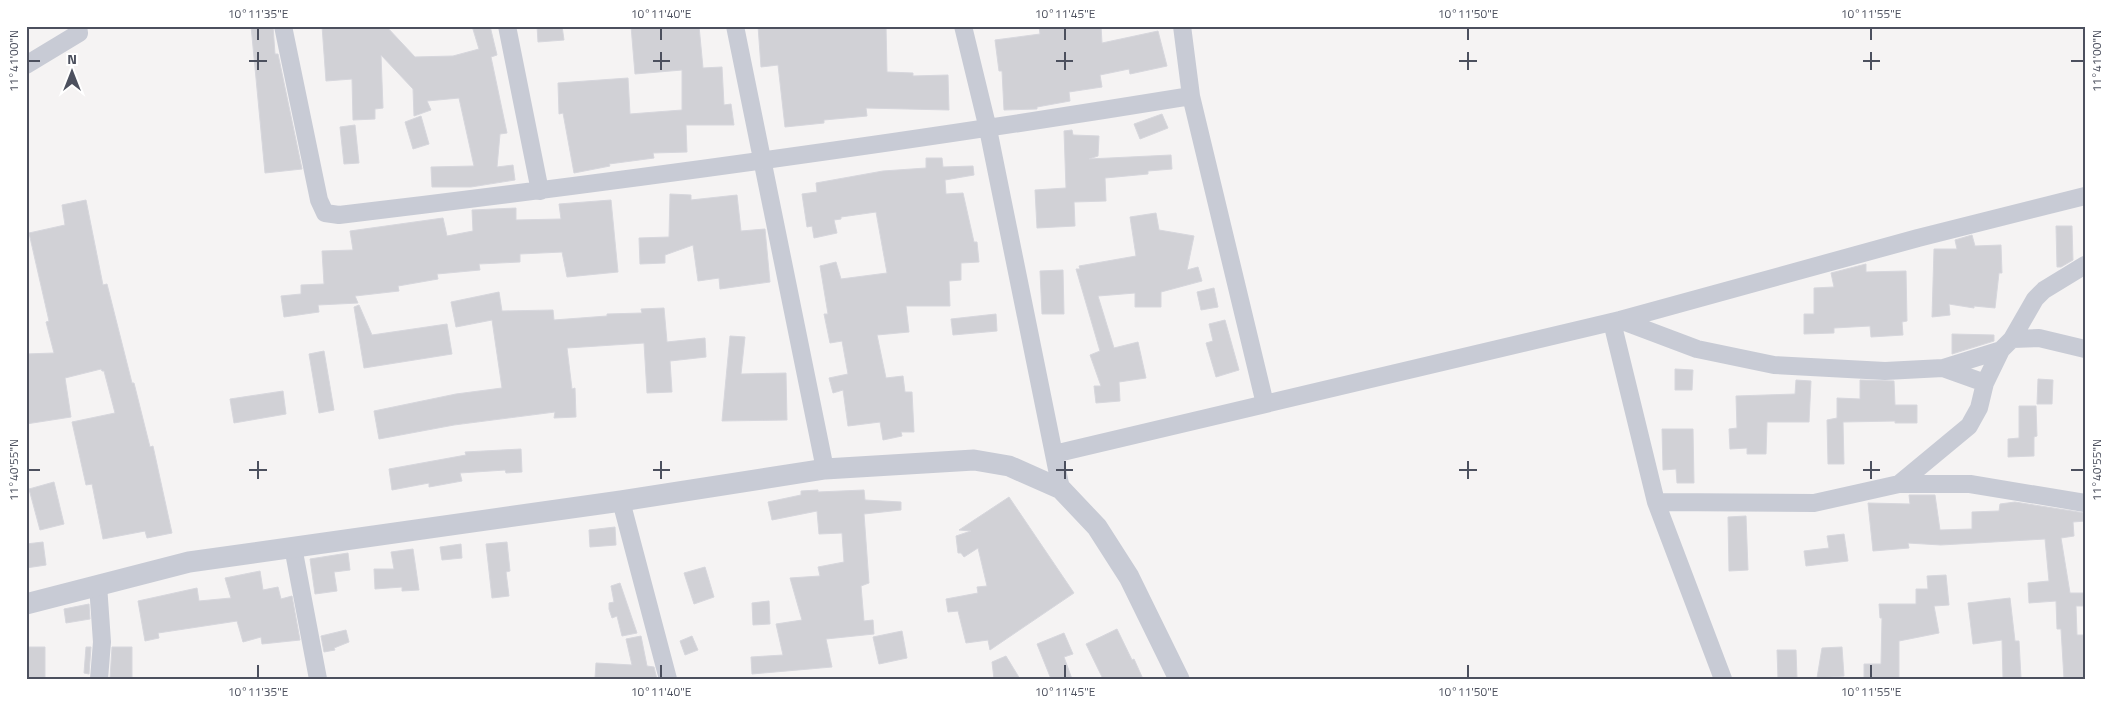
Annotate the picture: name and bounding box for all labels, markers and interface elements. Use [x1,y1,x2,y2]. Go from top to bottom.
text: 10°11'35"E [228,4,289,23]
text: 10°11'40"E [631,4,692,23]
text: 10°11'45"E [1035,4,1096,23]
text: 10°11'50"E [1438,4,1499,23]
text: 10°11'55"E [1841,4,1902,23]
text: 11°41'00"N [4,30,23,92]
text: 11°41'00"N [2087,30,2106,92]
north arrow [48,48,98,98]
text: N [67,48,77,69]
text: 11°40'55"N [4,439,23,501]
text: 11°40'55"N [2087,439,2106,501]
text: 10°11'35"E [228,682,289,701]
text: 10°11'40"E [631,682,692,701]
text: 10°11'45"E [1035,682,1096,701]
text: 10°11'50"E [1438,682,1499,701]
text: 10°11'55"E [1841,682,1902,701]

